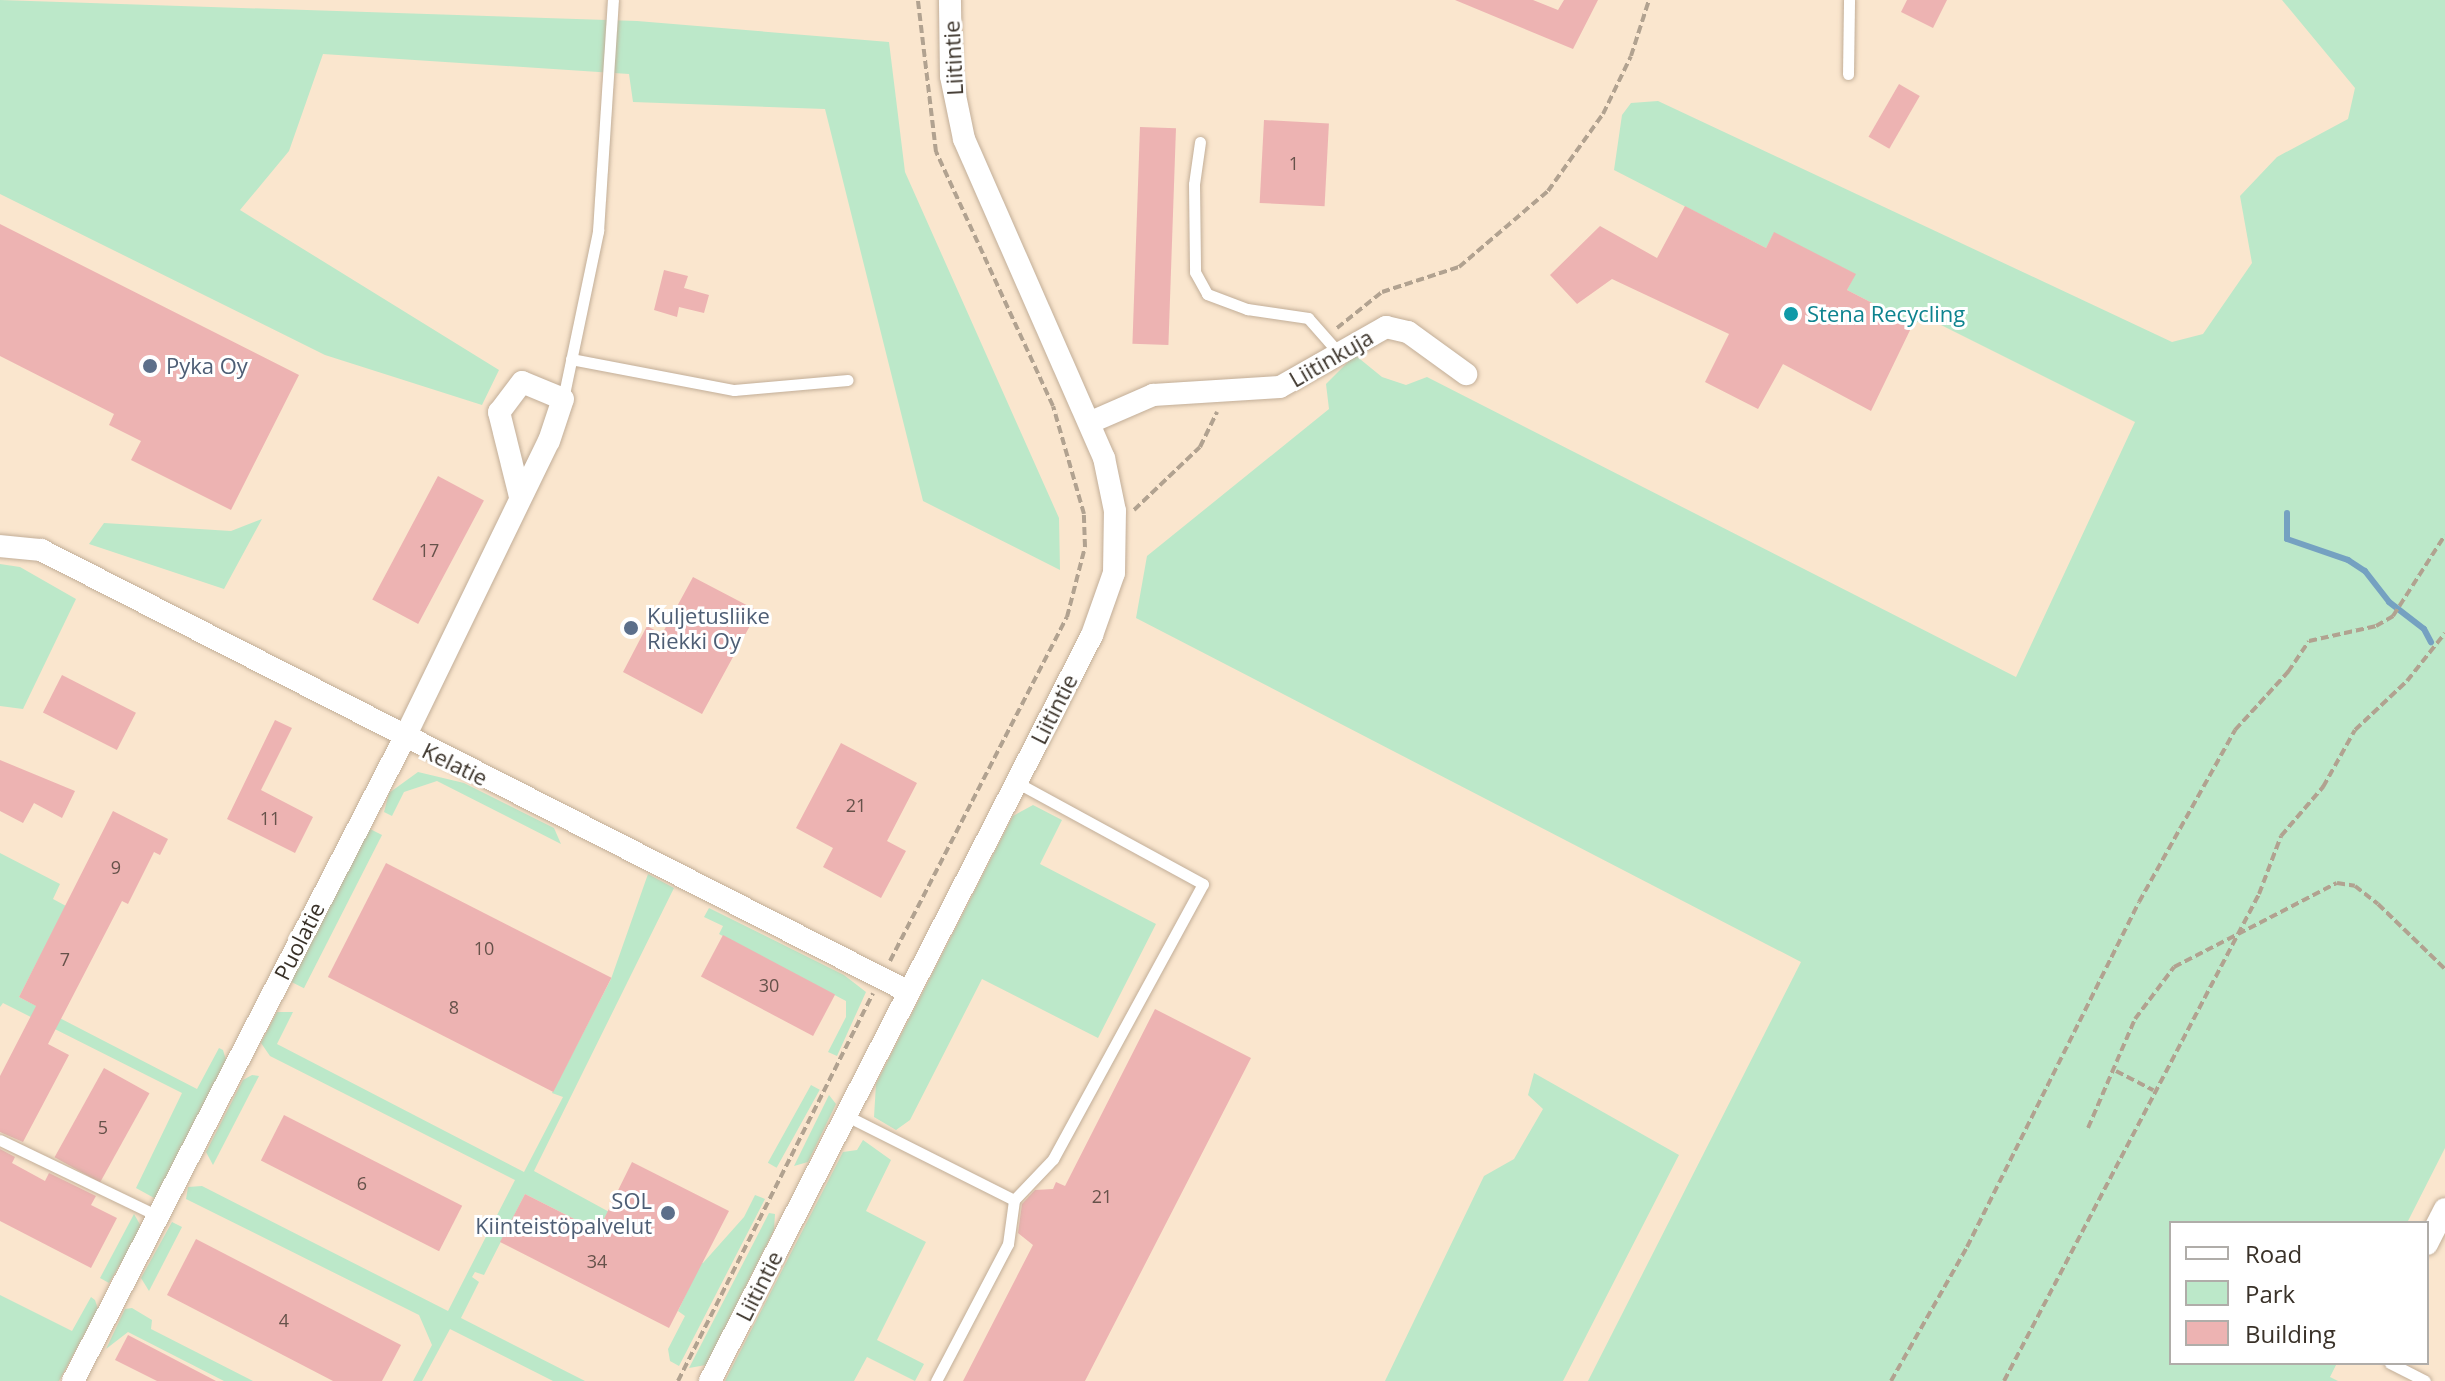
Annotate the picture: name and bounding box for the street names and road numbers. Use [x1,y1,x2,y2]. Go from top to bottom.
street label: Liitintie [938,20,968,96]
street label: Liitinkuja [1284,323,1378,393]
street label: Liitintie [1025,669,1083,749]
street label: Kelatie [418,737,492,791]
street label: Puolatie [268,898,330,984]
street label: Liitintie [730,1246,788,1326]

